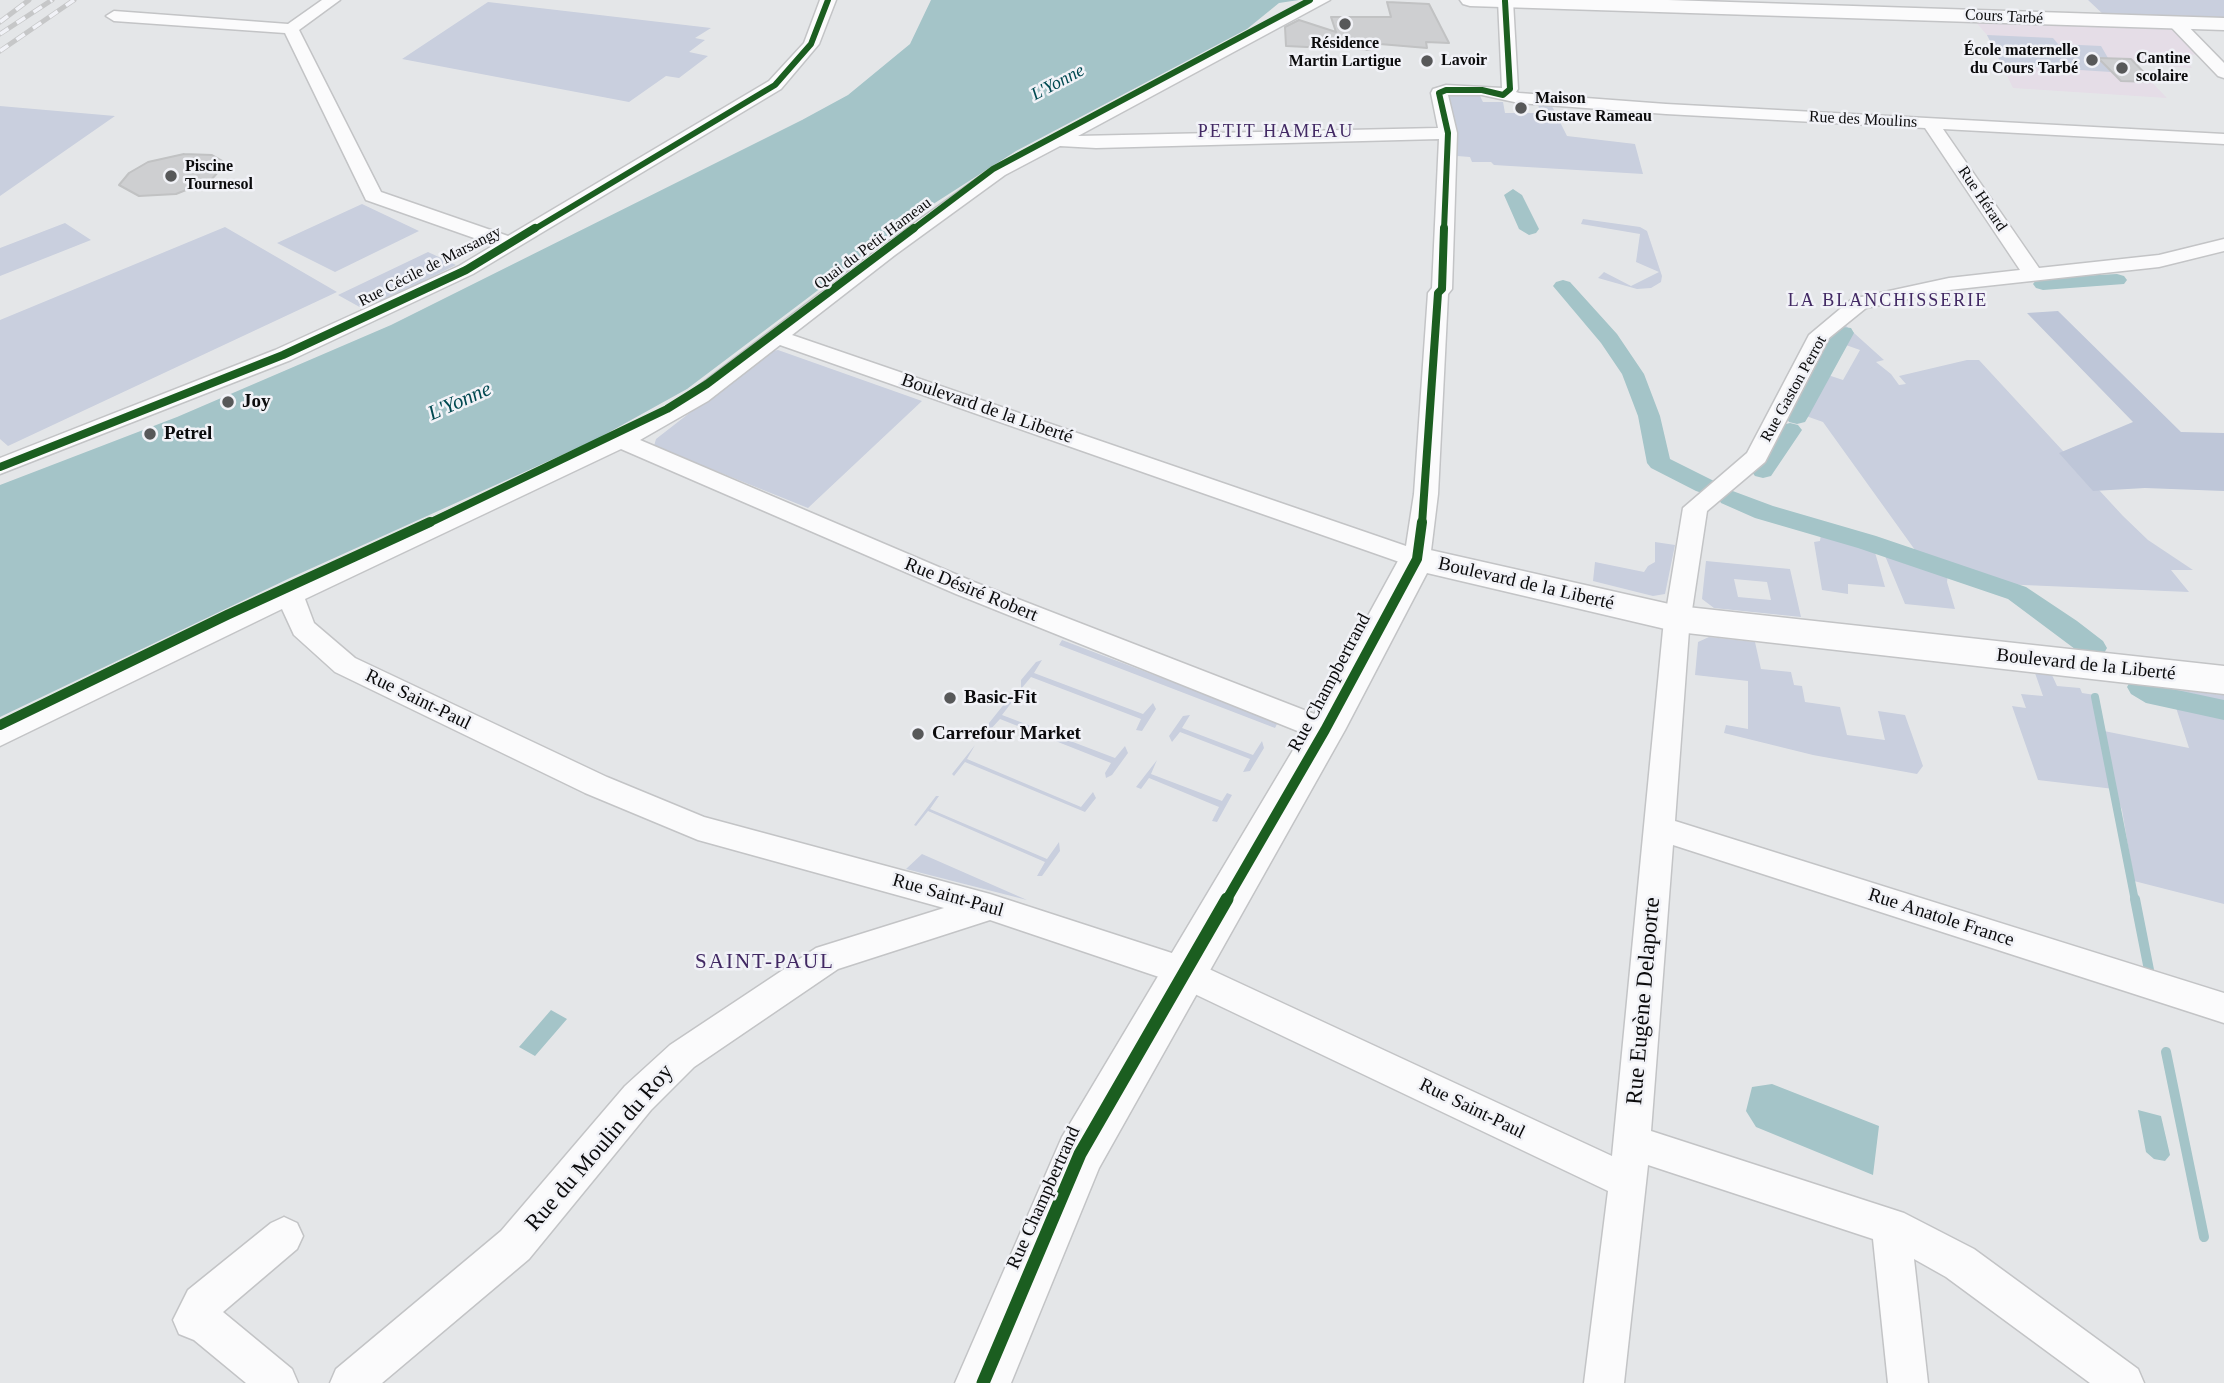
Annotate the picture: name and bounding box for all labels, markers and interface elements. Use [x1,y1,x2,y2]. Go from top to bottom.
street label: Cours Tarbé [1964,5,2044,29]
marker: Résidence Martin Lartigue [1337,16,1353,32]
place label: Résidence Martin Lartigue [1289,34,1401,72]
place label: École maternelle du Cours Tarbé [1964,41,2078,79]
place label: Cantine scolaire [2136,49,2190,87]
place label: Lavoir [1441,51,1487,71]
marker: École maternelle du Cours Tarbé [2084,52,2100,68]
marker: Lavoir [1419,53,1435,69]
water label: L'Yonne [1028,60,1088,106]
marker: Cantine scolaire [2114,60,2130,76]
place label: Maison Gustave Rameau [1535,89,1652,127]
marker: Maison Gustave Rameau [1513,100,1529,116]
street label: Rue des Moulins [1808,108,1918,132]
district label: PETIT HAMEAU [1199,121,1353,143]
place label: Piscine Tournesol [185,157,253,195]
street label: Rue Hérard [1953,163,2011,235]
marker: Piscine Tournesol [163,168,179,184]
street label: Quai du Petit Hameau [811,194,935,294]
street label: Rue Cécile de Marsangy [355,223,505,311]
district label: LA BLANCHISSERIE [1790,290,1986,312]
street label: Rue Gaston Perrot [1757,333,1831,445]
street label: Boulevard de la Liberté [898,369,1076,449]
water label: L'Yonne [424,377,496,427]
place label: Joy [242,391,270,413]
marker: Joy [220,394,236,410]
place label: Petrel [164,423,212,445]
marker: Petrel [142,426,158,442]
street label: Rue Désiré Robert [901,553,1041,627]
street label: Boulevard de la Liberté [1436,553,1616,615]
street label: Rue Champbertrand [1284,610,1376,756]
street label: Boulevard de la Liberté [1995,644,2177,686]
street label: Rue Saint-Paul [362,665,474,735]
place label: Basic-Fit [964,687,1037,709]
marker: Basic-Fit [942,690,958,706]
place label: Carrefour Market [932,723,1081,745]
marker: Carrefour Market [910,726,926,742]
street label: Rue Saint-Paul [890,869,1006,923]
street label: Rue Anatole France [1865,884,2017,952]
street label: Rue Eugène Delaporte [1621,896,1667,1106]
district label: SAINT-PAUL [696,949,834,975]
street label: Rue du Moulin du Roy [520,1059,680,1237]
street label: Rue Saint-Paul [1416,1074,1528,1144]
street label: Rue Champbertrand [1002,1123,1086,1273]

